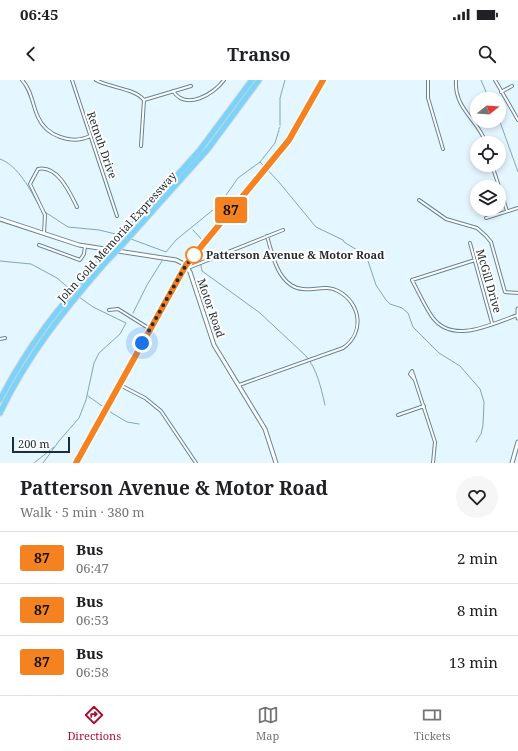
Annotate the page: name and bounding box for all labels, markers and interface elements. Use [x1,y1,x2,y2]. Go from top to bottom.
text: 06:45 [20,4,58,24]
text: Transo [227,42,291,66]
icon: back [20,43,42,65]
icon: search [476,43,498,65]
north arrow [470,92,506,128]
map controls [470,92,506,216]
street label: Retnuh Drive [84,109,121,180]
button: locate [470,136,506,172]
street label: John Gold Memorial Expressway [53,167,180,306]
button: layers [470,180,506,216]
line badge: 87 [213,197,249,223]
text: 87 [223,200,239,219]
marker: Patterson Avenue & Motor Road [185,246,203,264]
place label: Patterson Avenue & Motor Road [206,247,384,262]
street label: McGill Drive [473,247,506,315]
street label: Motor Road [194,276,229,340]
your location [132,333,152,353]
scale bar [12,435,70,454]
text: 200 m [18,436,50,451]
text: Patterson Avenue & Motor Road [20,475,328,501]
button: heart [456,476,498,518]
text: Walk · 5 min · 380 m [20,503,145,521]
text: Bus [76,539,103,559]
text: 87 [34,548,50,567]
text: 2 min [457,548,498,568]
text: 06:47 [76,559,109,577]
text: Bus [76,591,103,611]
text: 87 [34,600,50,619]
text: 8 min [457,600,498,620]
text: 06:53 [76,611,109,629]
text: Bus [76,643,103,663]
text: 87 [34,652,50,671]
text: 13 min [449,652,498,672]
text: 06:58 [76,663,109,681]
tab: Directions [67,704,121,743]
tab: Map [256,704,279,743]
tab: Tickets [414,704,451,743]

